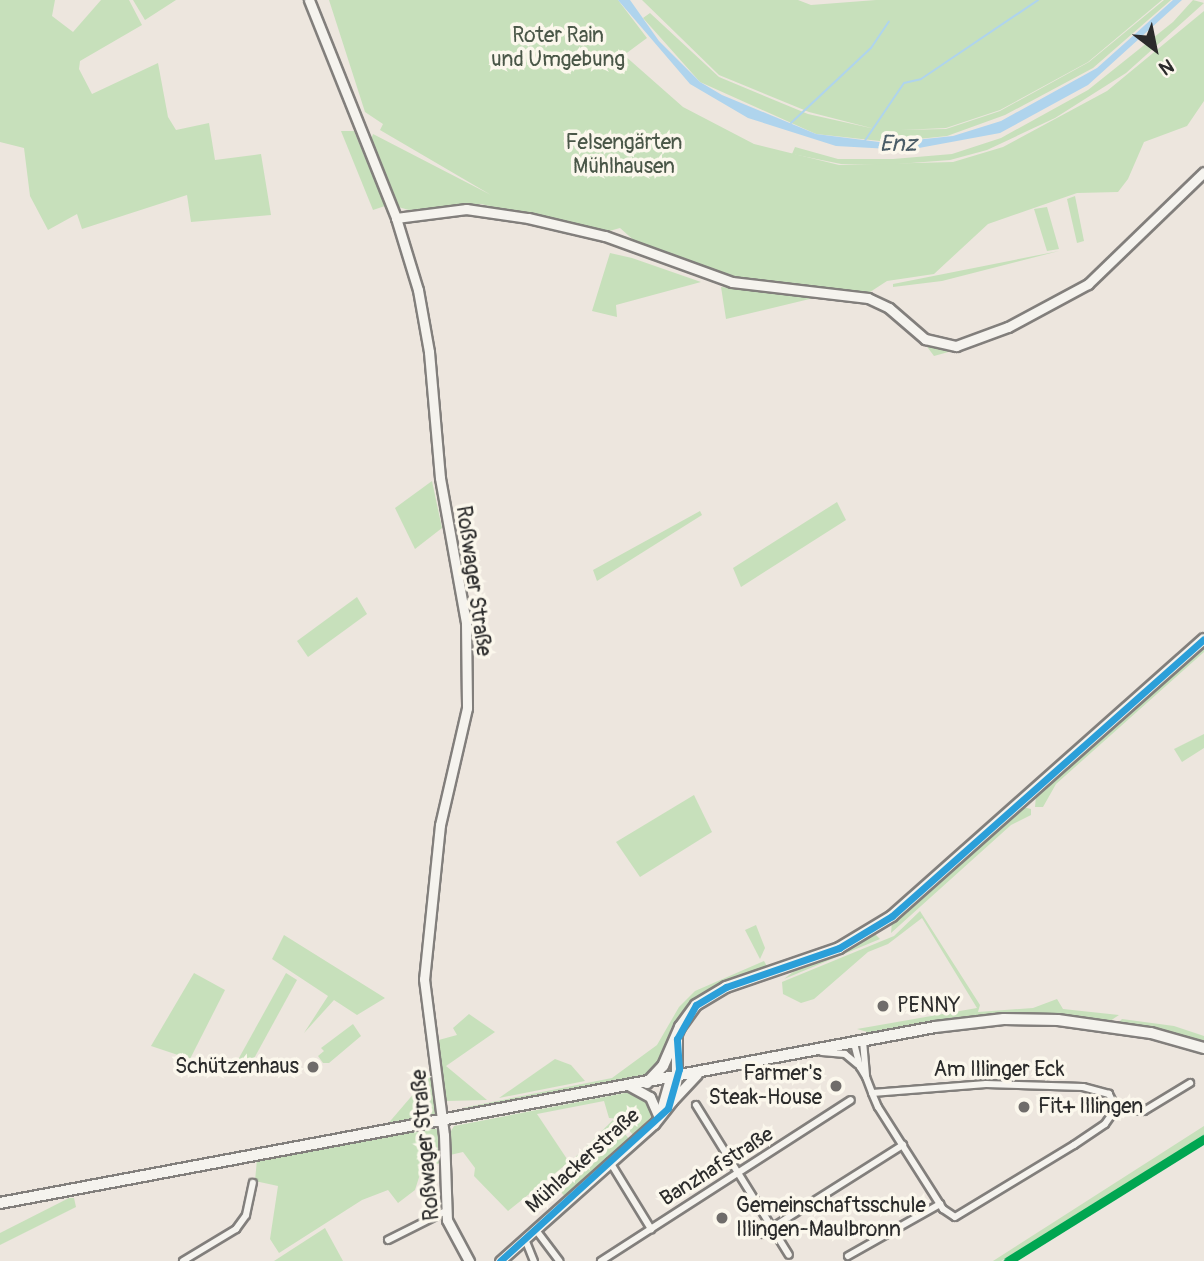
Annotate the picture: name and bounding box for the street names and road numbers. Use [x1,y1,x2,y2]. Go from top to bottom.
street label: Roßwager Straße [450,504,496,658]
street label: Am Illinger Eck [933,1057,1065,1083]
street label: Roßwager Straße [407,1068,445,1222]
street label: Mühlackerstraße [521,1103,645,1219]
street label: Banzhafstraße [656,1122,778,1212]

